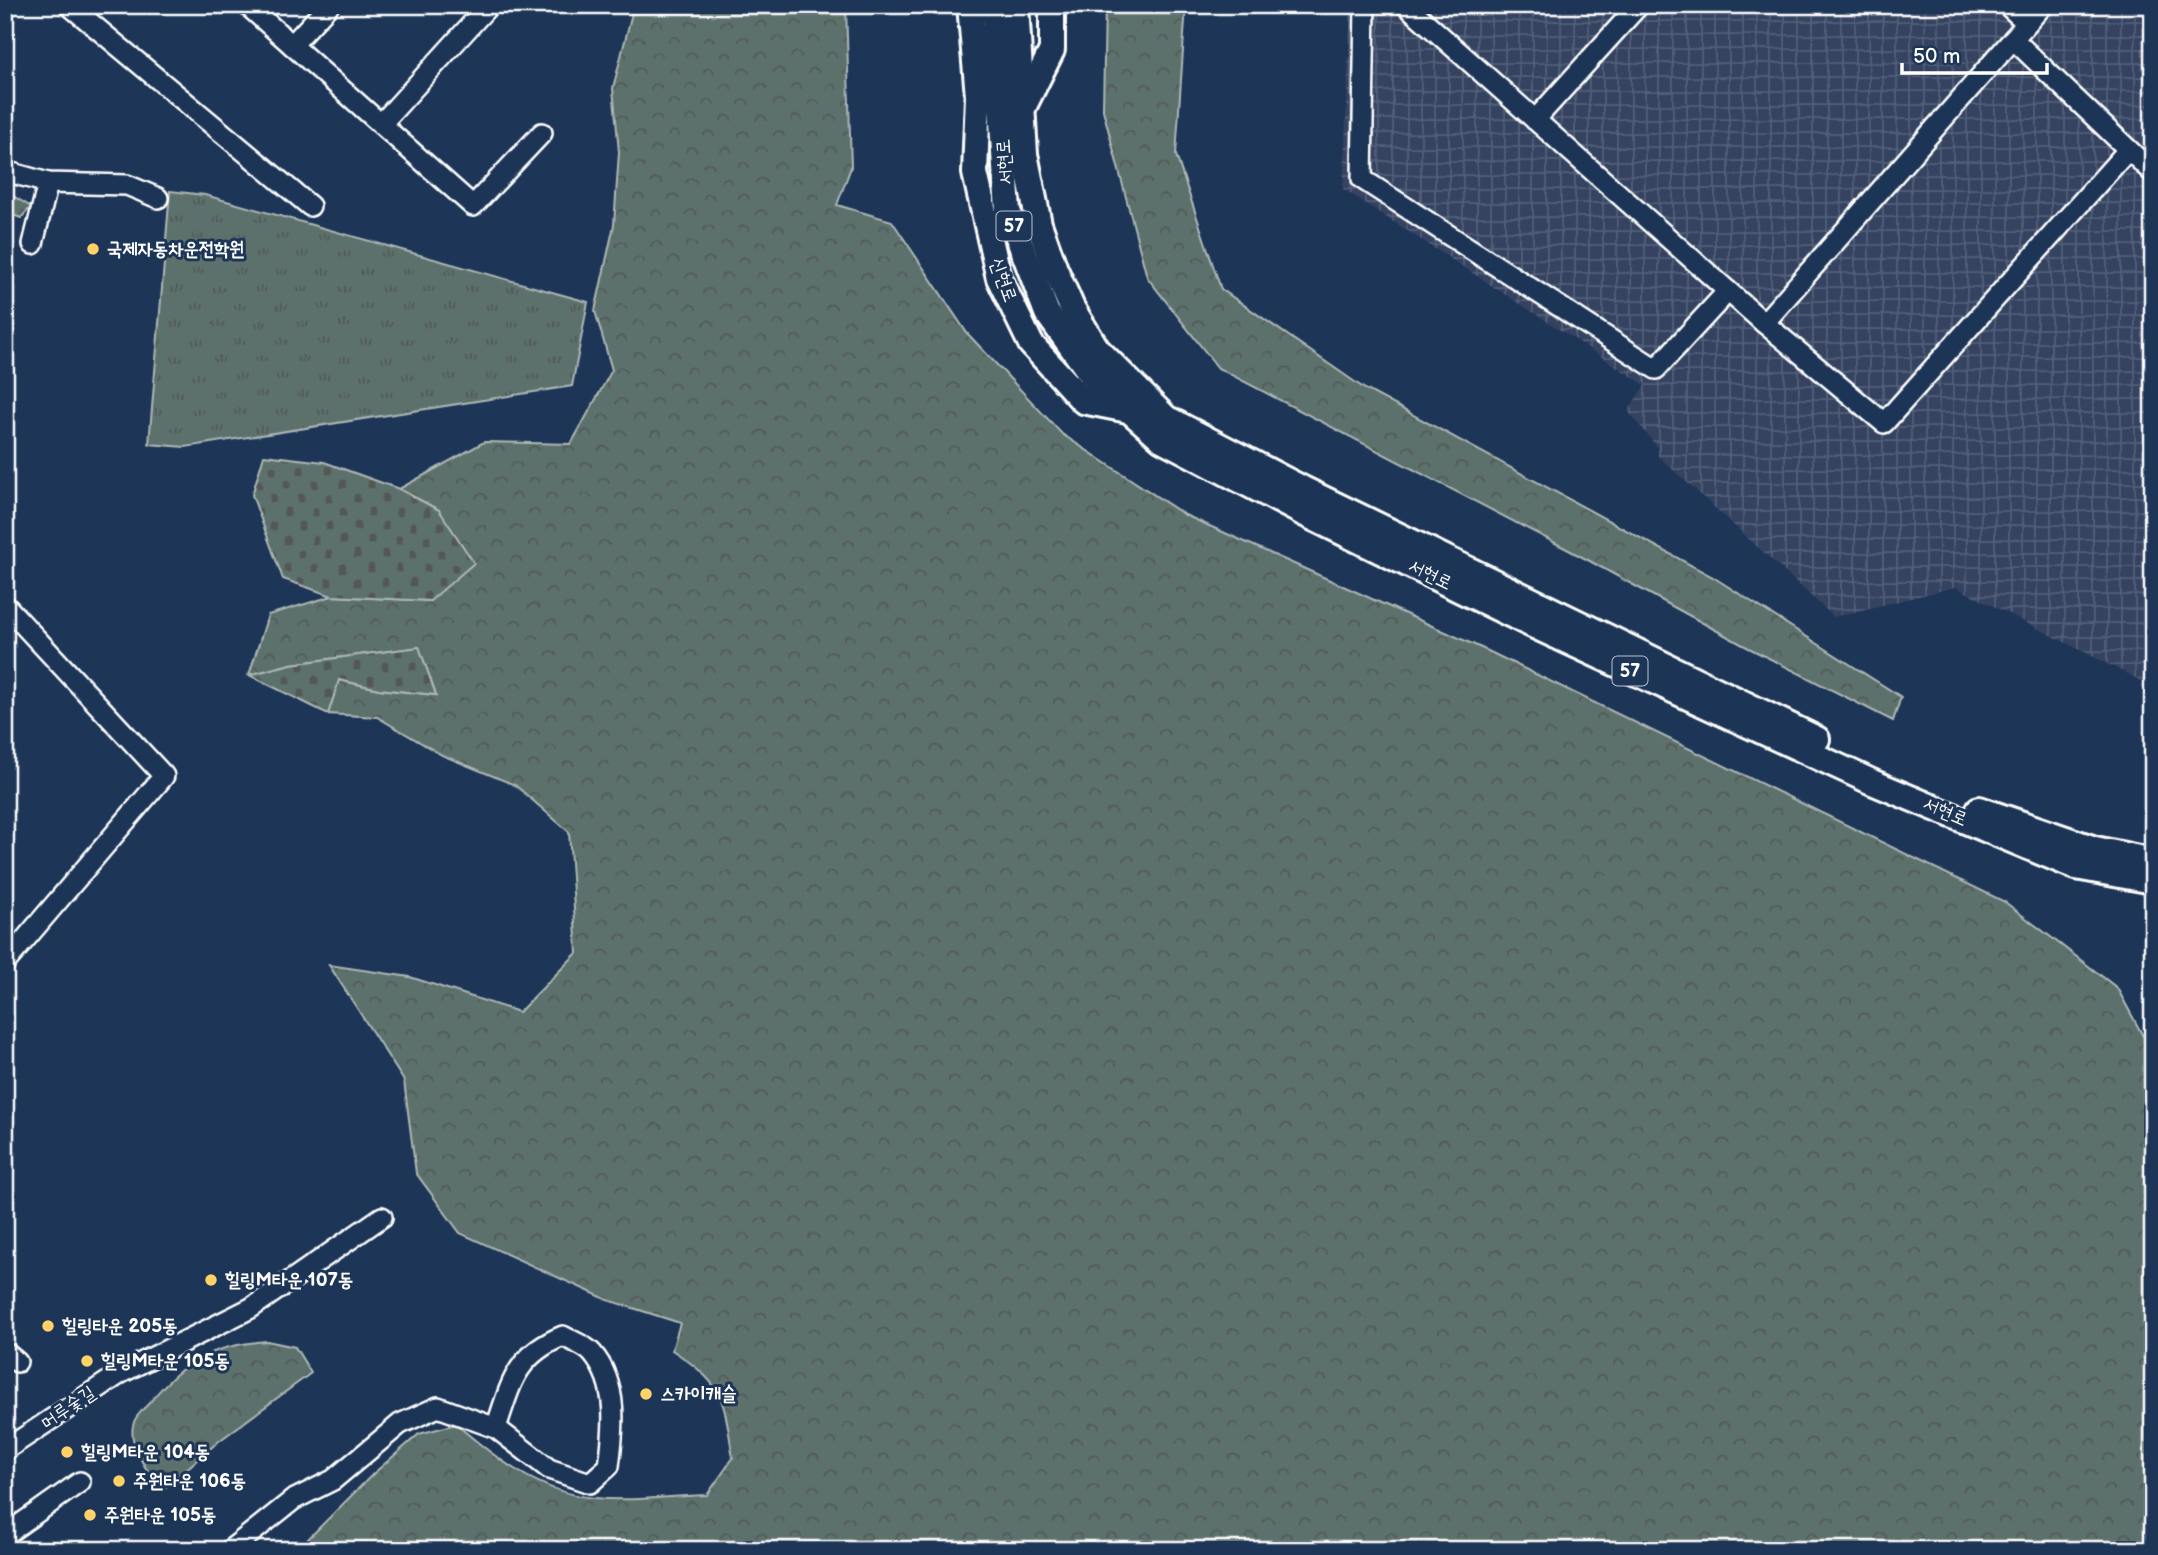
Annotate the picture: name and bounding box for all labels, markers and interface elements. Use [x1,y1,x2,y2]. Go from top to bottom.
scale bar [1902,32,2048,76]
text: 50 m [1913,44,1960,69]
street label: 서현로 [992,138,1018,186]
road number: 57 [996,211,1032,240]
place label: 국제자동차운전학원 [107,238,245,261]
marker: 국제자동차운전학원 [85,241,101,257]
street label: 신현로 [984,255,1022,305]
street label: 서현로 [1404,555,1456,595]
road number: 57 [1612,656,1648,686]
street label: 서현로 [1919,792,1971,832]
place label: 힐링M타운 107동 [225,1269,353,1292]
marker: 힐링M타운 107동 [203,1272,219,1288]
place label: 힐링타운 205동 [62,1315,177,1338]
marker: 힐링타운 205동 [40,1318,56,1334]
place label: 힐링M타운 105동 [101,1350,230,1373]
marker: 힐링M타운 105동 [79,1353,95,1369]
street label: 머루숯길 [36,1381,100,1435]
place label: 스카이캐슬 [660,1383,736,1406]
marker: 스카이캐슬 [638,1386,654,1402]
place label: 힐링M타운 104동 [81,1441,210,1464]
marker: 힐링M타운 104동 [59,1444,75,1460]
place label: 주원타운 106동 [133,1470,246,1493]
marker: 주원타운 106동 [111,1473,127,1489]
place label: 주원타운 105동 [104,1504,216,1527]
marker: 주원타운 105동 [82,1507,98,1523]

